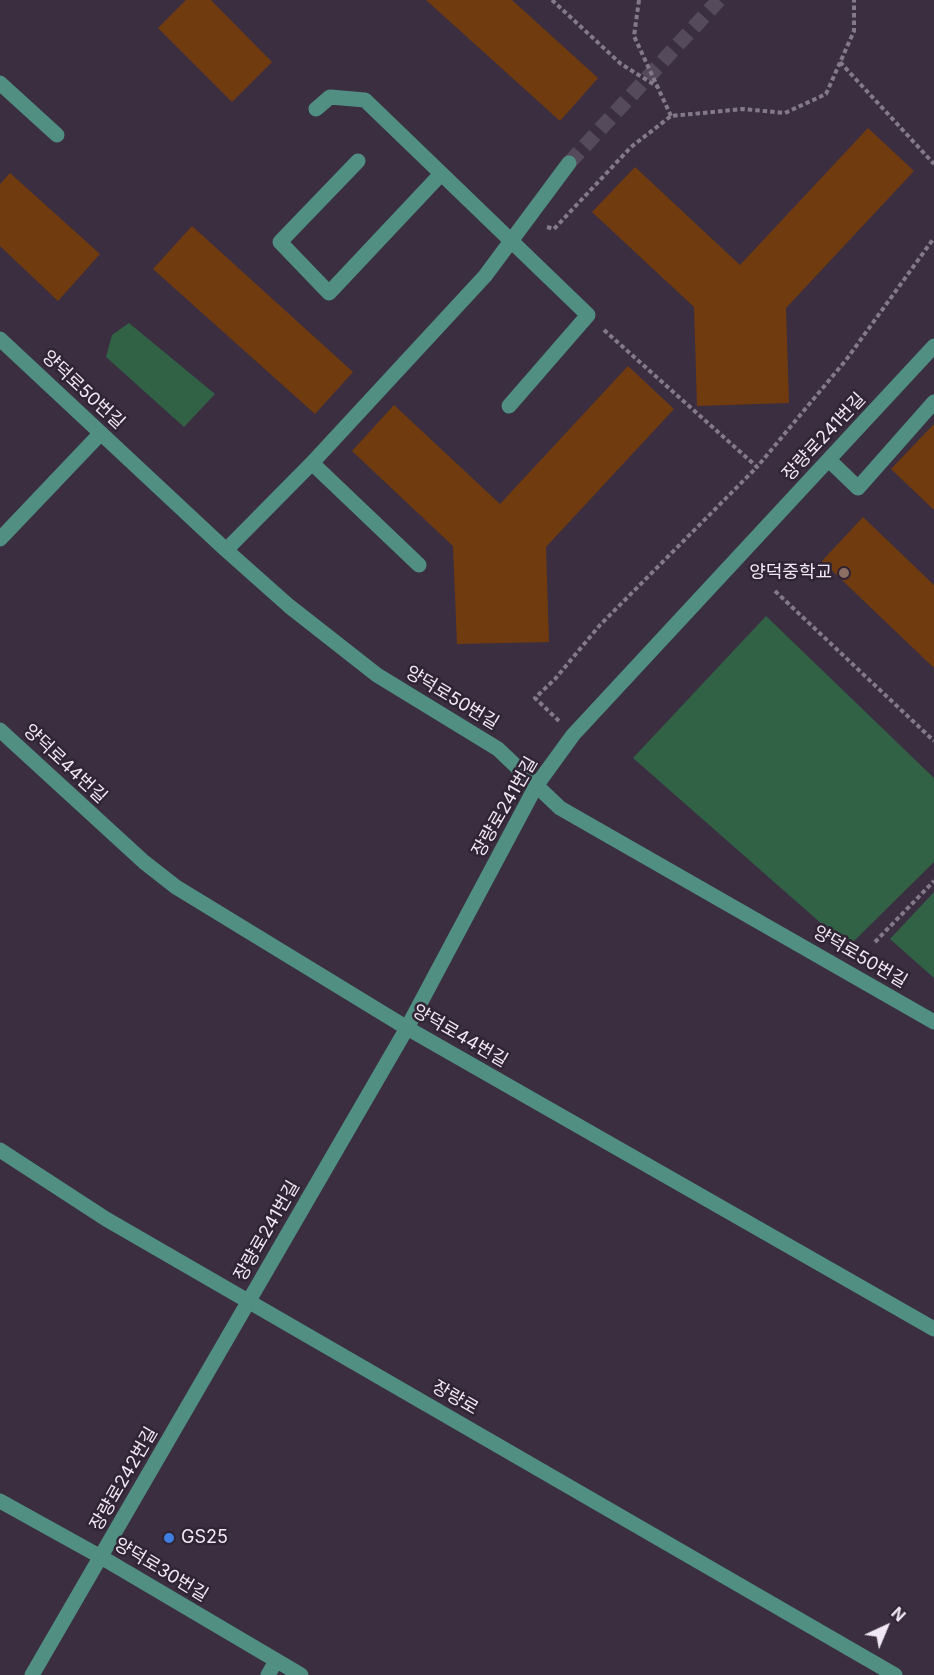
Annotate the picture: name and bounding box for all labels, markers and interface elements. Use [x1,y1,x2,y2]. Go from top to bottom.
street label: 양덕로50번길 [37,346,129,434]
street label: 장량로241번길 [778,389,870,485]
place label: 양덕중학교 [749,562,832,584]
marker: 양덕중학교 [837,566,851,580]
street label: 양덕로50번길 [401,662,503,734]
street label: 양덕로44번길 [19,720,111,808]
street label: 장량로241번길 [468,753,542,861]
street label: 양덕로50번길 [809,921,911,993]
street label: 양덕로44번길 [409,1000,511,1072]
street label: 장량로241번길 [230,1177,304,1285]
street label: 장량로 [428,1376,482,1420]
street label: 장량로242번길 [86,1423,162,1535]
place label: GS25 [181,1527,228,1549]
marker: GS25 [162,1531,176,1545]
street label: 양덕로30번길 [110,1534,212,1606]
north arrow [856,1597,916,1657]
text: N [887,1603,910,1625]

